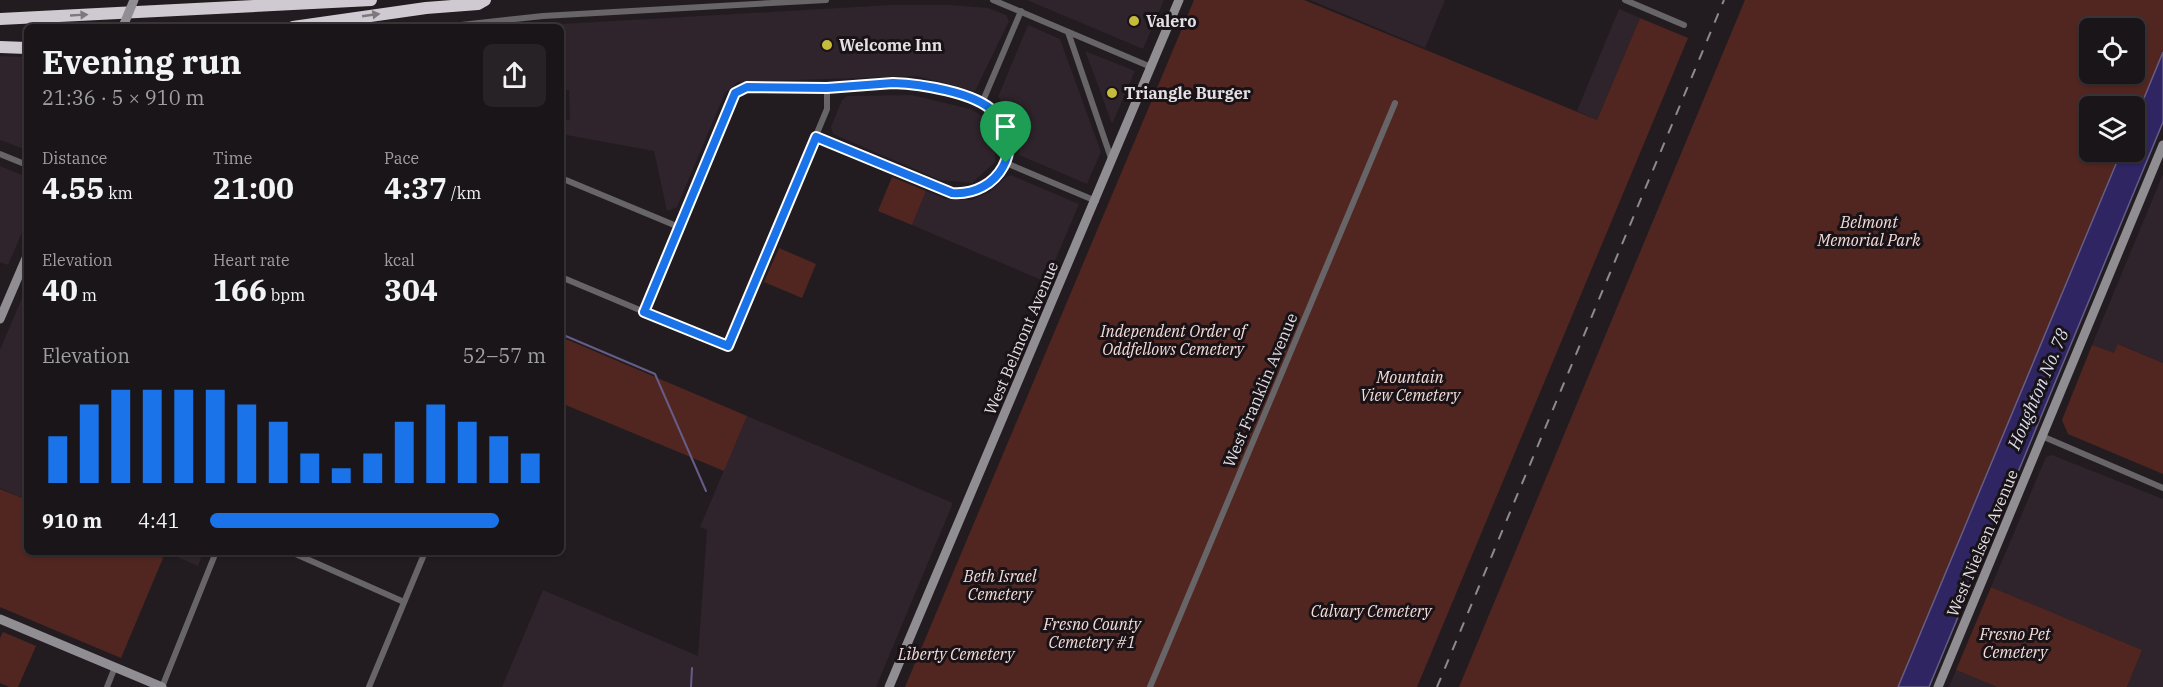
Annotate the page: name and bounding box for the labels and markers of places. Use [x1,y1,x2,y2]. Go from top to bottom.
place label: Valero [1146,11,1197,31]
marker: Valero [1127,14,1141,28]
place label: Welcome Inn [839,35,943,55]
marker: Welcome Inn [820,38,834,52]
place label: Triangle Burger [1124,83,1251,103]
marker: Triangle Burger [1105,86,1119,100]
pin [980,101,1031,163]

